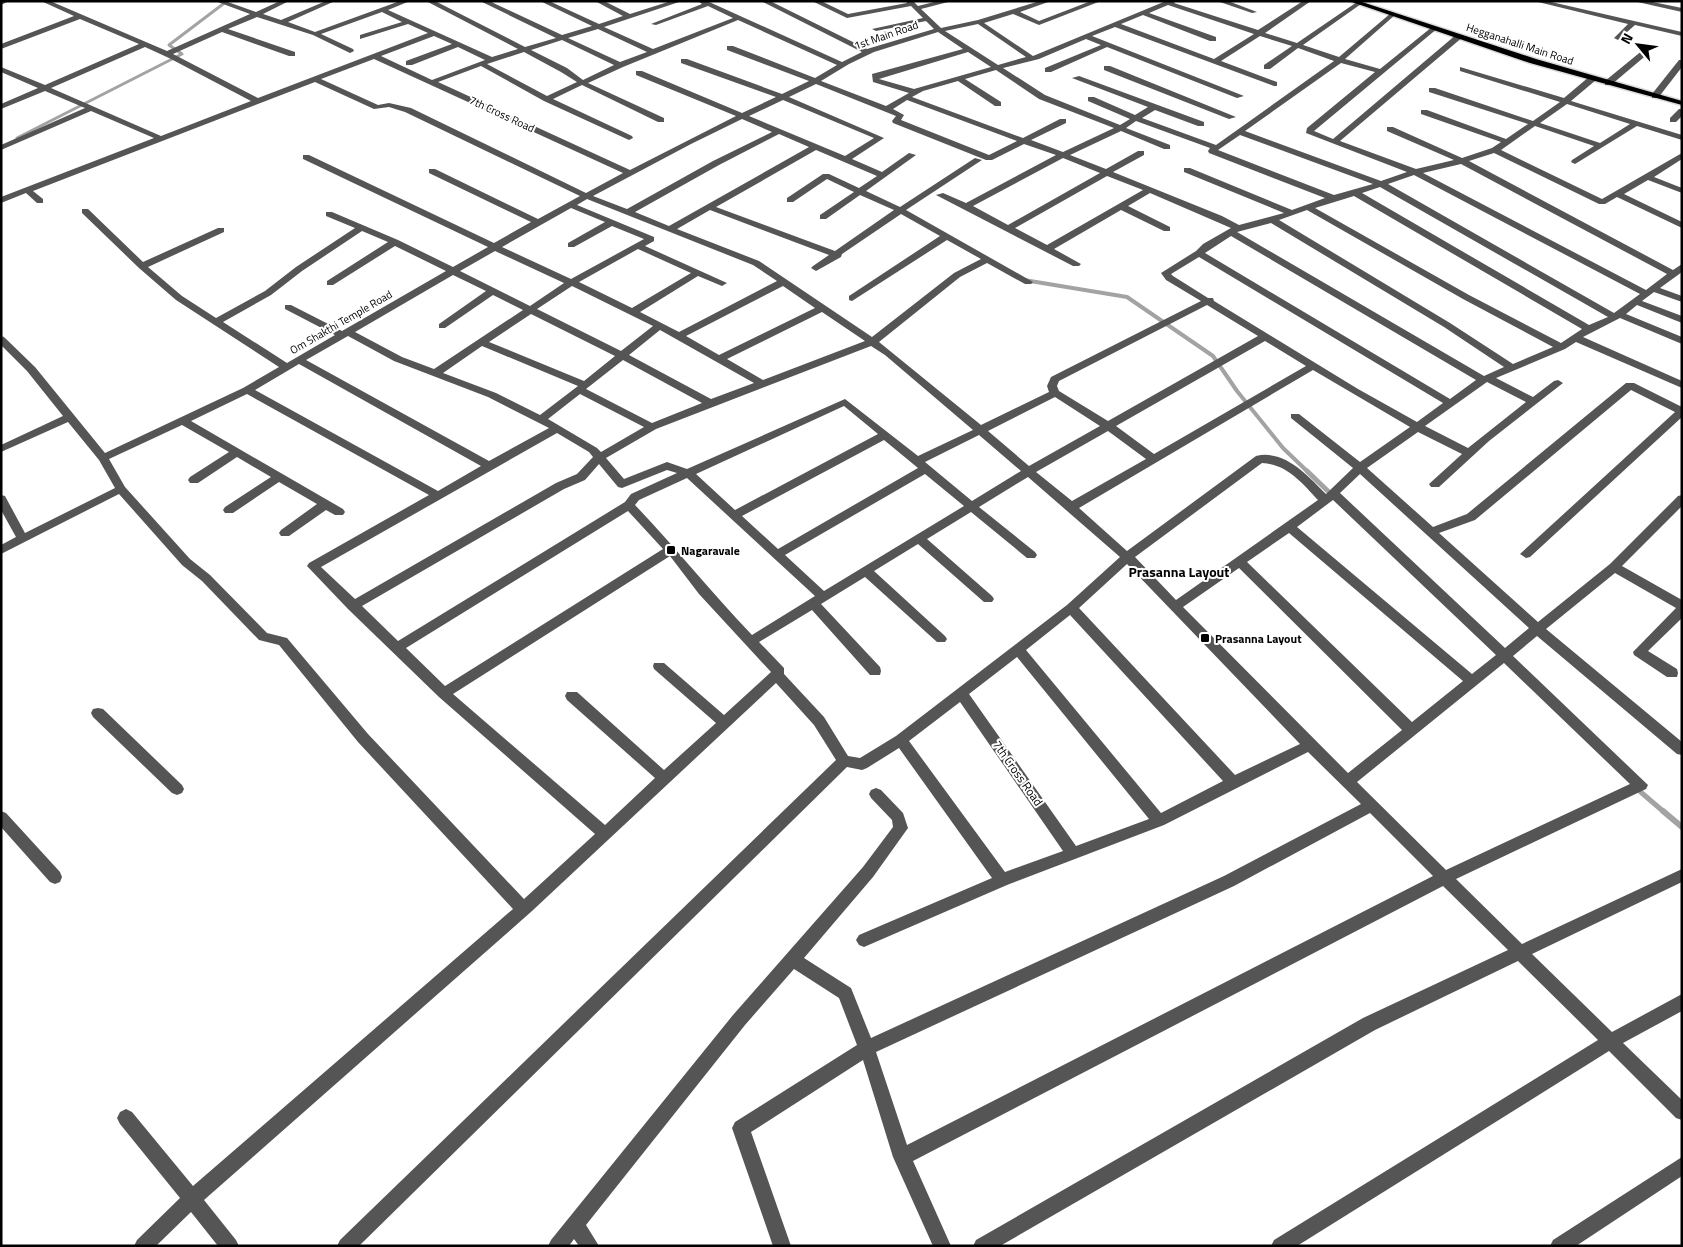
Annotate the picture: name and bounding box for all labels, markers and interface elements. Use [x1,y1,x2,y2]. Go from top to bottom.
street label: 1st Main Road [852,16,920,53]
street label: Hegganahalli Main Road [1464,19,1576,69]
north arrow [1613,20,1663,70]
text: N [1615,29,1638,48]
street label: 7th Cross Road [467,92,537,136]
street label: Om Shakthi Temple Road [287,286,395,358]
place label: Nagaravale [681,541,740,560]
marker: Nagaravale [665,544,677,556]
district label: Prasanna Layout [1129,561,1229,582]
place label: Prasanna Layout [1215,629,1302,648]
marker: Prasanna Layout [1199,632,1211,644]
street label: 7th Cross Road [988,736,1048,810]

